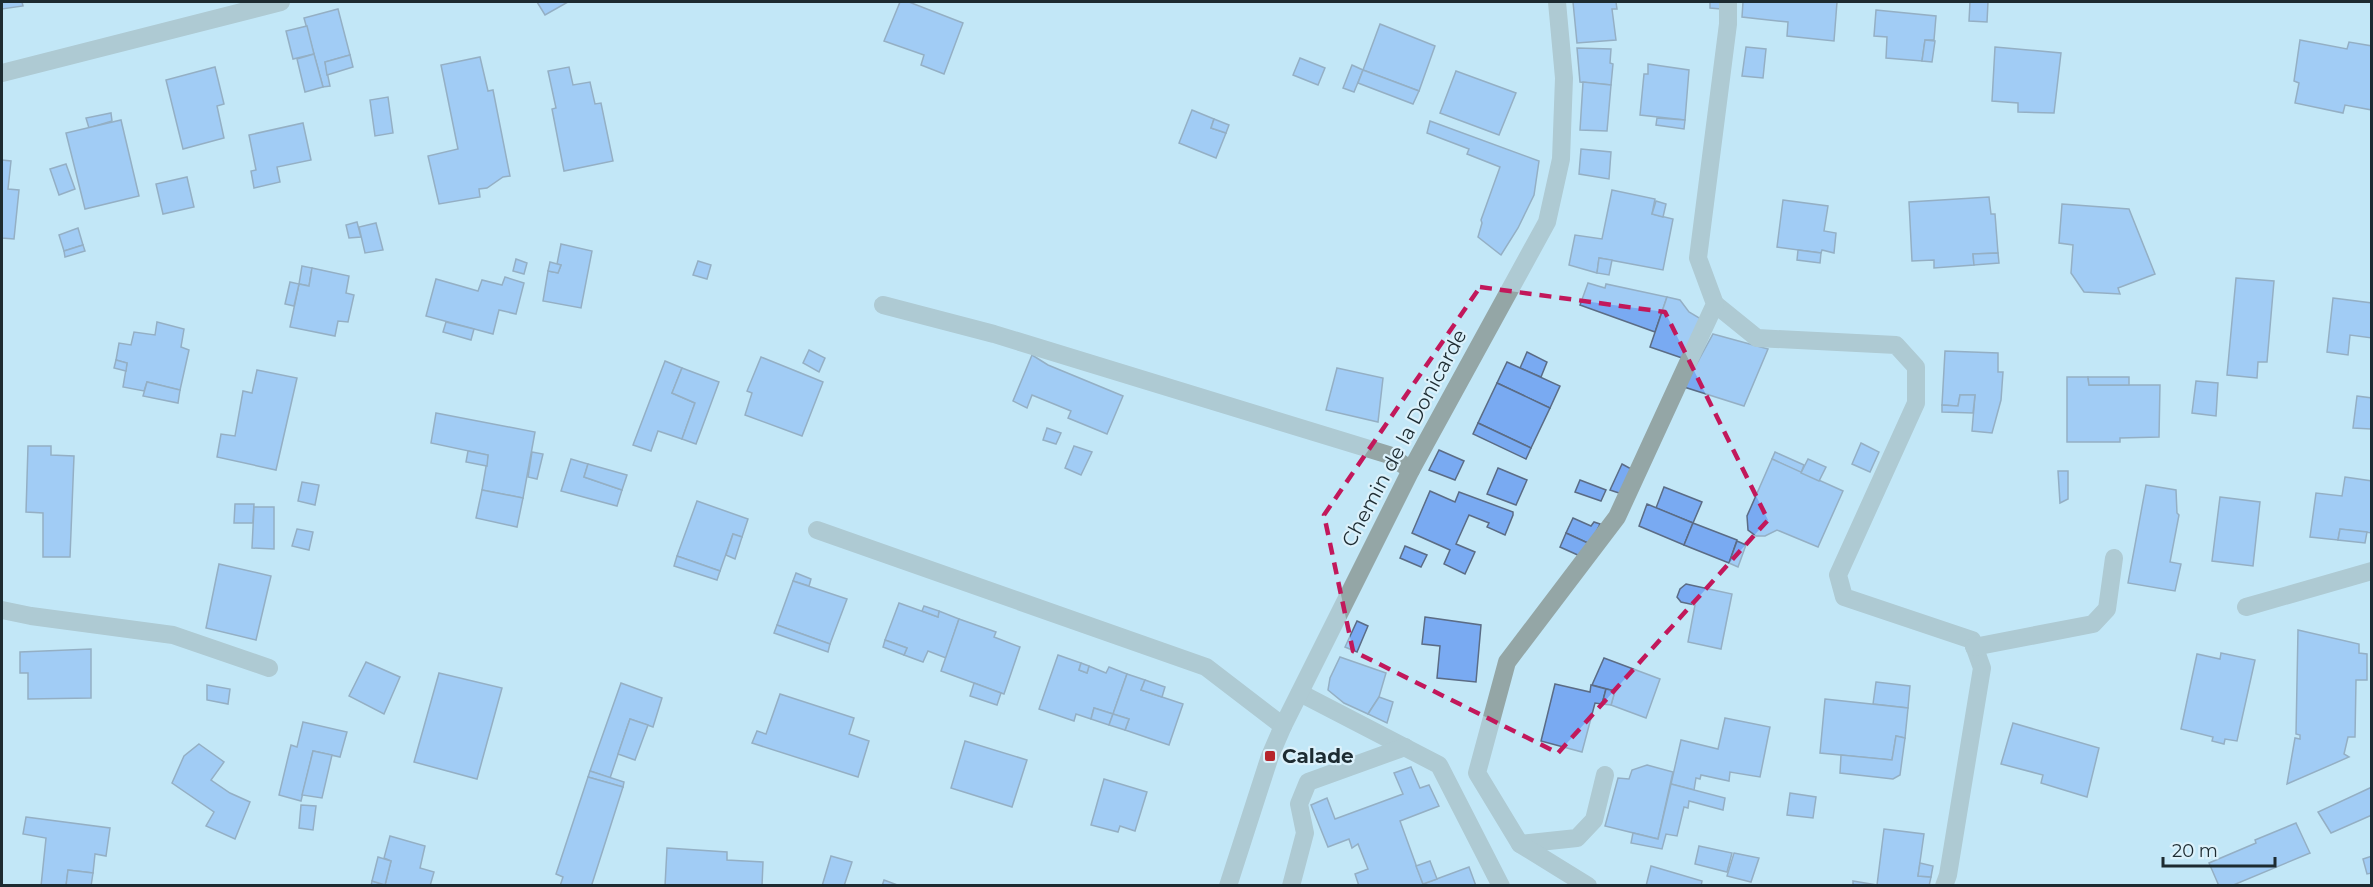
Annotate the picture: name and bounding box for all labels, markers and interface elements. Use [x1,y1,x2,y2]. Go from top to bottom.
street label: Chemin de la Donicarde [1336,325,1472,551]
place label: Calade [1282,744,1354,768]
marker: Calade [1263,749,1277,763]
scale bar [2163,830,2276,868]
text: 20 m [2172,840,2218,862]

